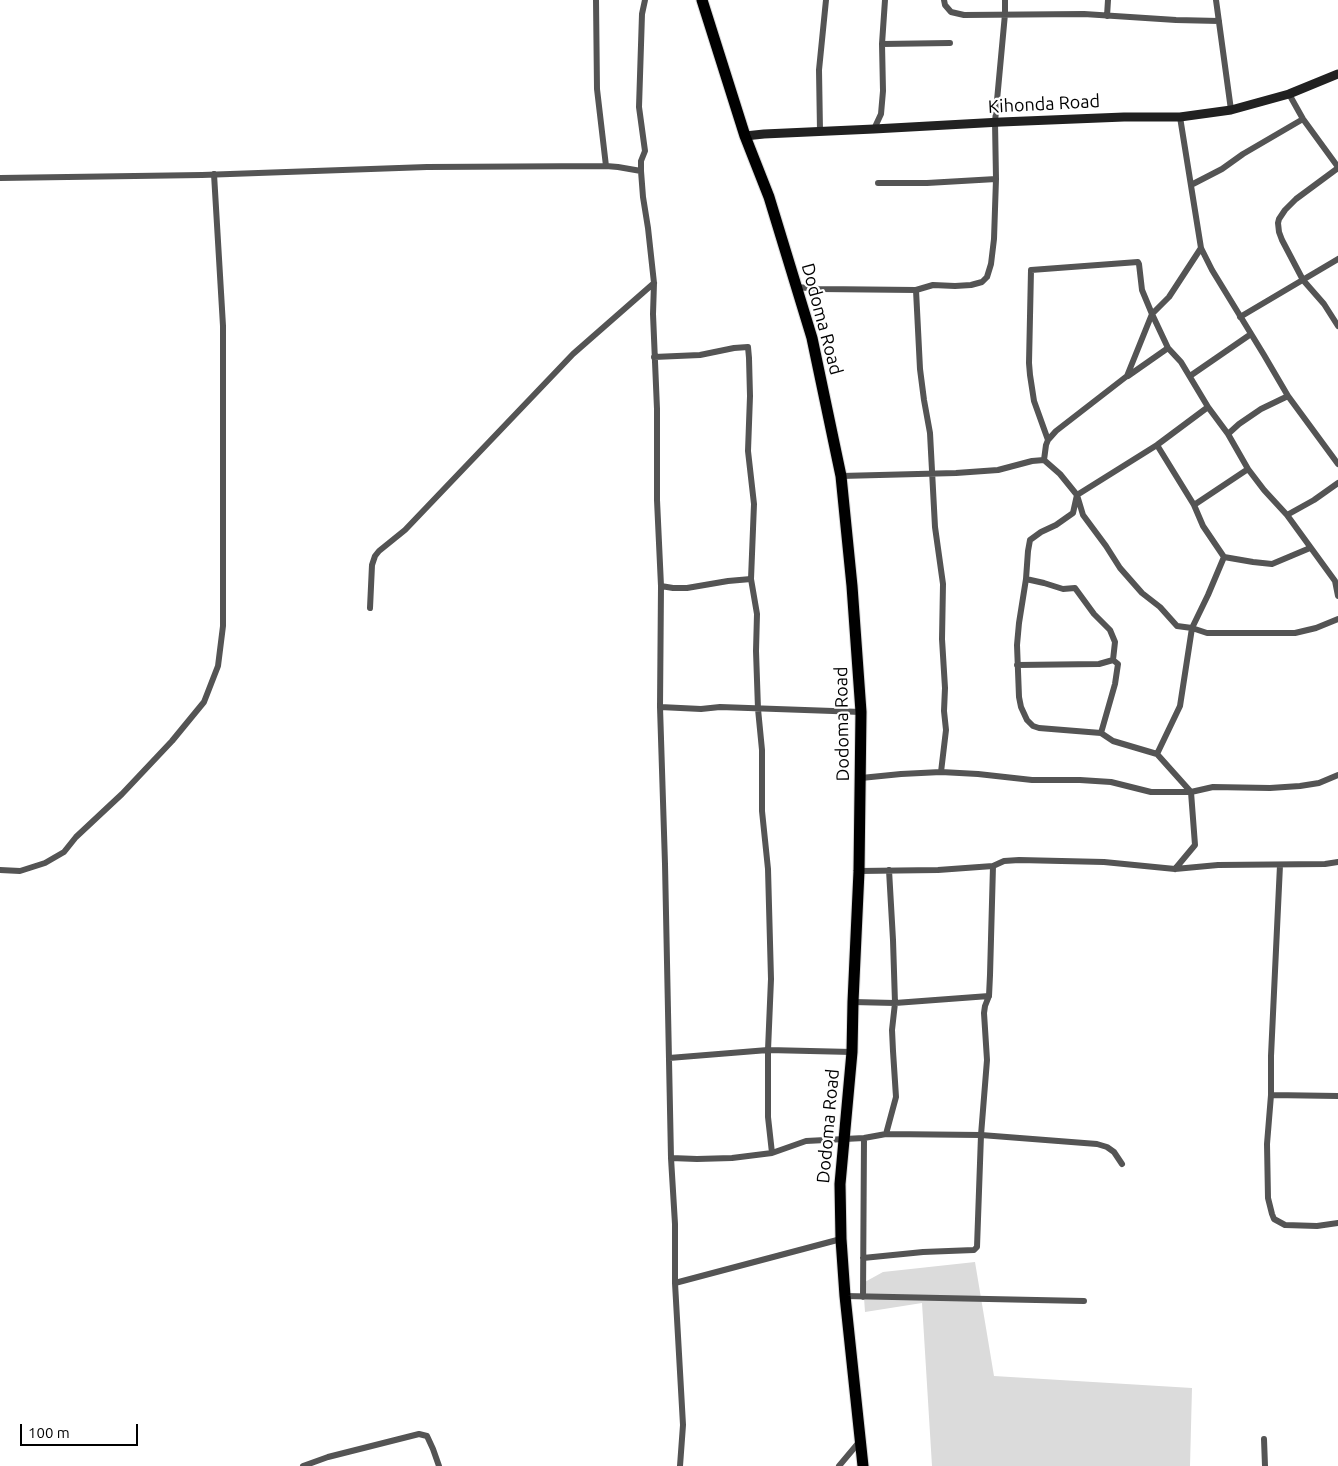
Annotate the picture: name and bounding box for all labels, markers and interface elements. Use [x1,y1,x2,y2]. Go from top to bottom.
street label: Kihonda Road [987,90,1101,118]
street label: Dodoma Road [797,261,847,377]
street label: Dodoma Road [830,666,854,782]
street label: Dodoma Road [812,1068,844,1184]
scale bar [22,1414,140,1446]
text: 100 m [28,1424,70,1441]

